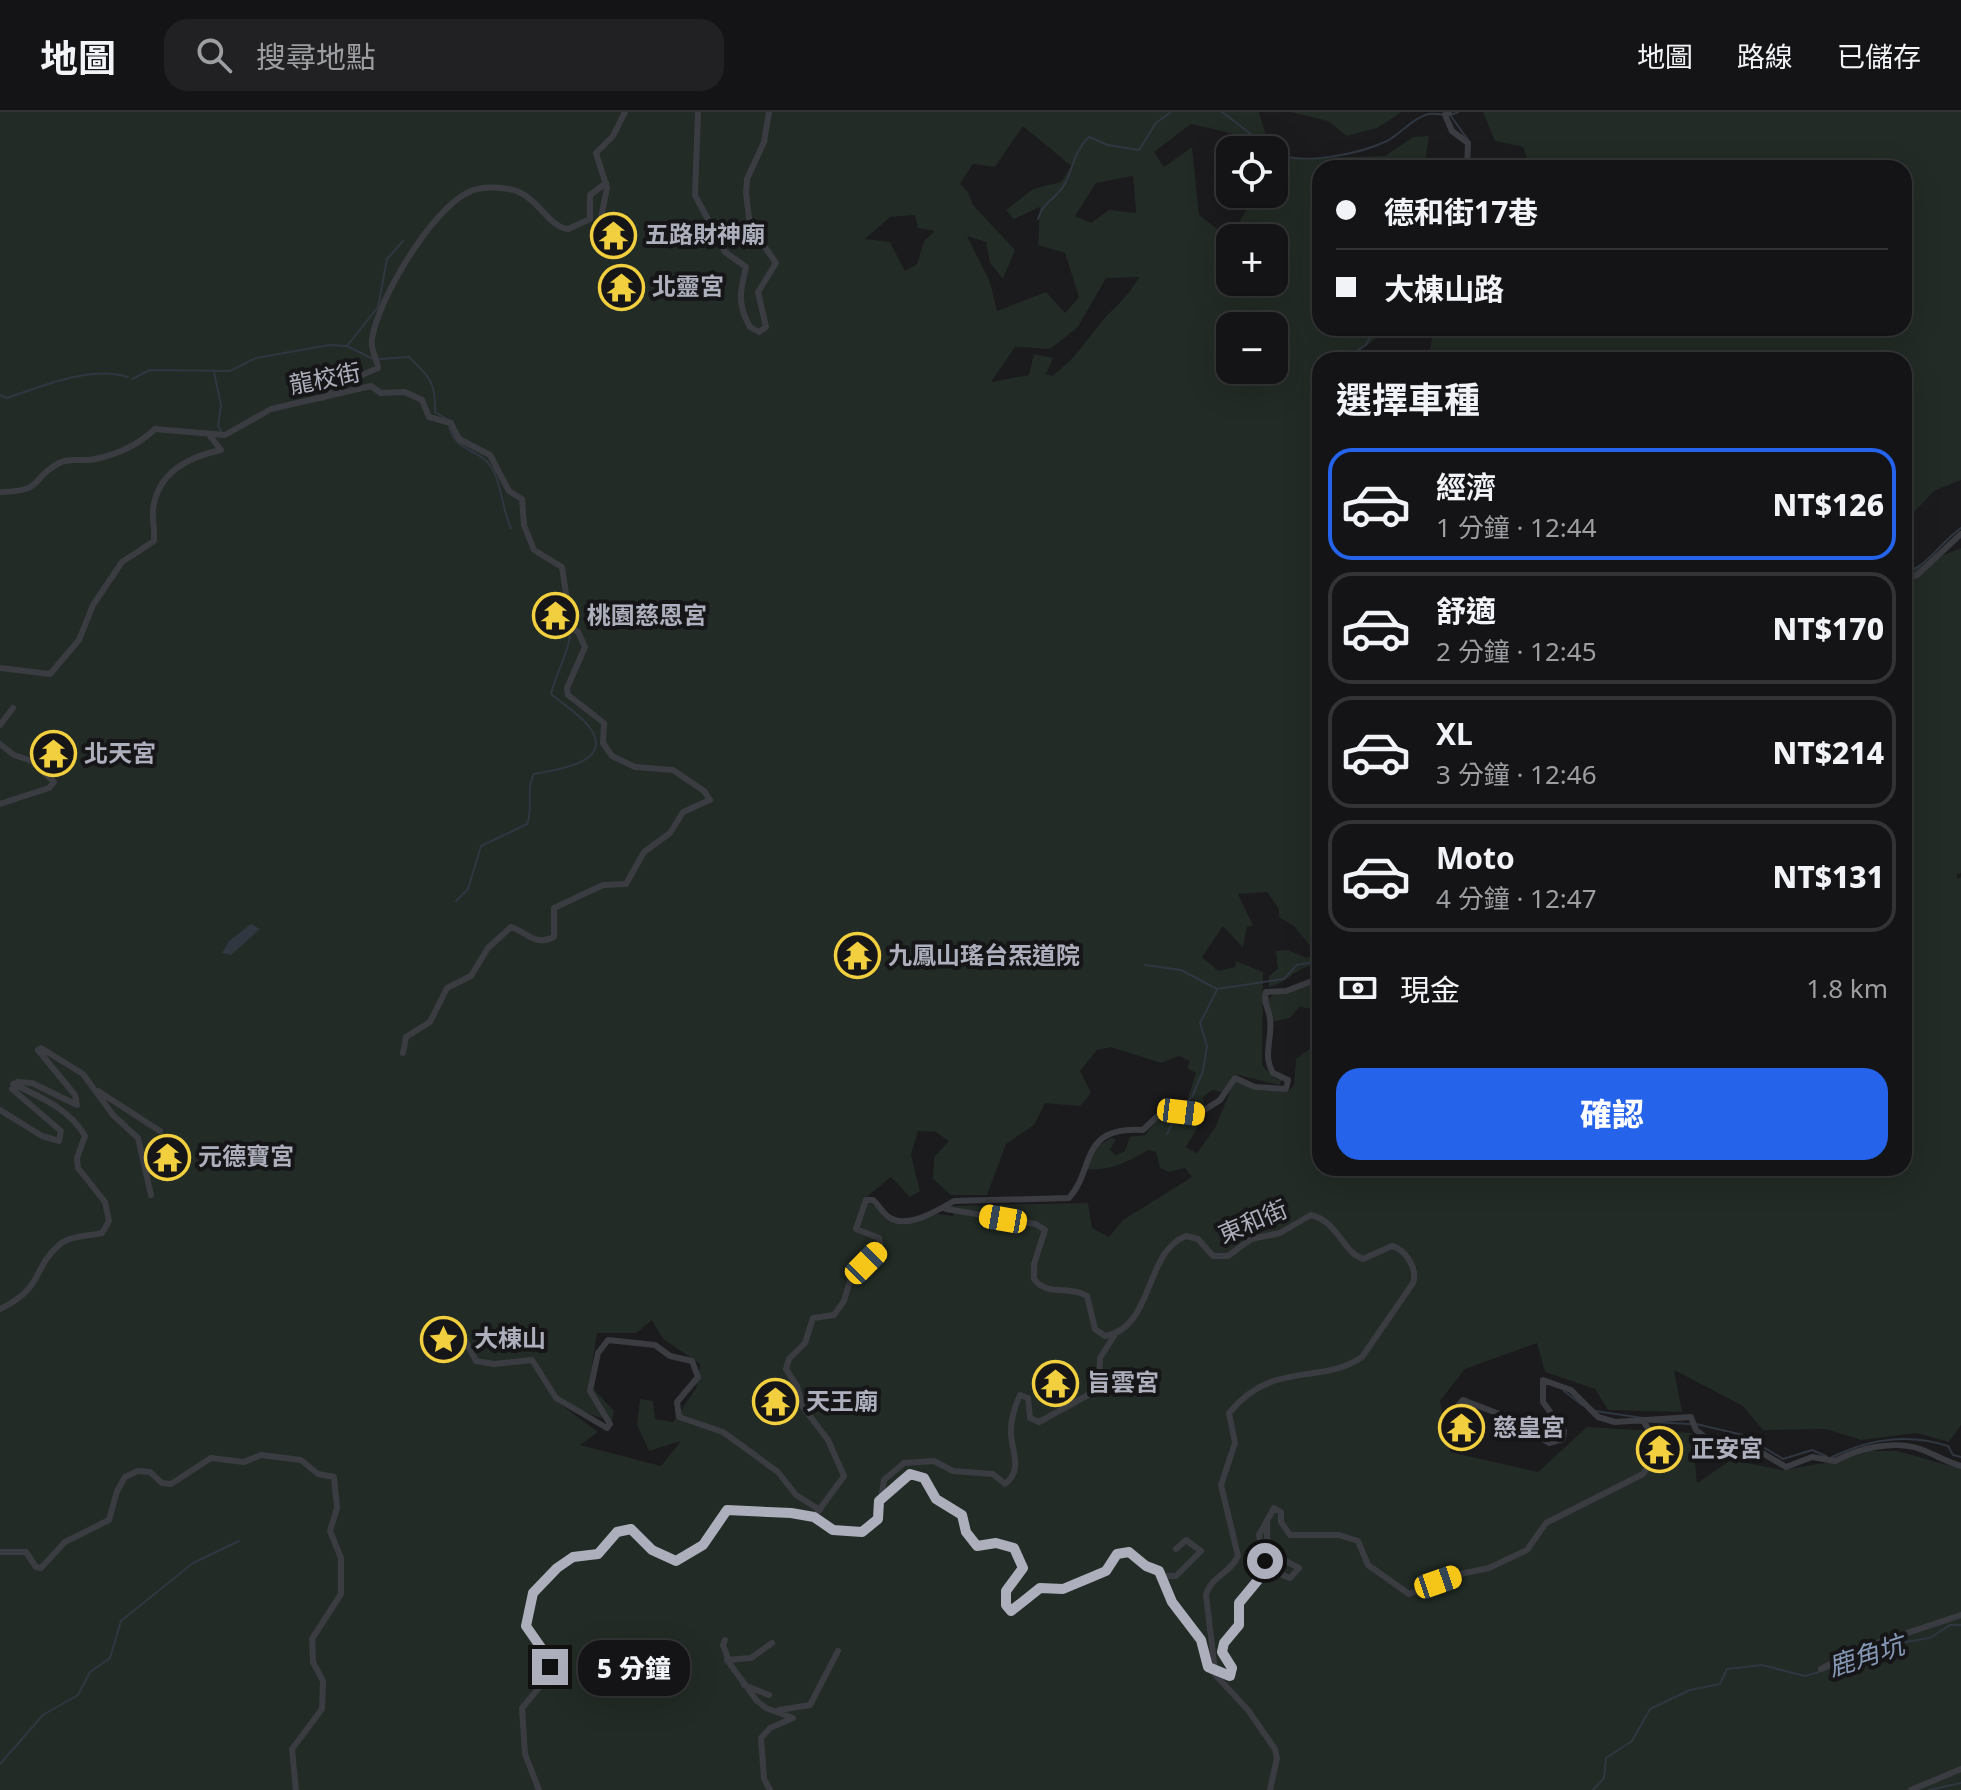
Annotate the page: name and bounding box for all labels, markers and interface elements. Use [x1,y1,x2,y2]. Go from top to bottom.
search box [164,19,724,91]
text: 地圖 [40,31,116,83]
icon: search [192,33,236,77]
text: 搜尋地點 [256,36,376,77]
text: 地圖 [1637,37,1693,75]
text: 路線 [1737,37,1793,75]
text: 已儲存 [1837,37,1921,75]
map controls [1216,136,1288,384]
button: locate [1216,136,1288,208]
text: 德和街17巷 [1384,191,1538,232]
temple icon: 五路財神廟 [590,211,638,259]
place label: 五路財神廟 [645,217,765,250]
button: + [1216,224,1288,296]
temple icon: 北靈宮 [597,263,645,311]
text: 大棟山路 [1384,268,1504,309]
place label: 北靈宮 [652,269,724,302]
button: − [1216,312,1288,384]
street label: 龍校街 [286,354,363,401]
text: 選擇車種 [1336,375,1480,424]
text: 經濟 [1436,466,1496,507]
icon: car [1340,468,1412,540]
text: NT$126 [1773,484,1884,525]
text: 1 分鐘 · 12:44 [1436,509,1597,545]
text: 舒適 [1436,590,1496,631]
temple icon: 桃園慈恩宮 [532,592,580,640]
icon: car [1340,592,1412,664]
place label: 桃園慈恩宮 [587,598,707,631]
text: NT$170 [1773,608,1884,649]
text: 2 分鐘 · 12:45 [1436,633,1597,669]
text: XL [1436,713,1473,754]
icon: car [1340,716,1412,788]
temple icon: 北天宮 [29,730,77,778]
text: NT$214 [1773,732,1884,773]
place label: 北天宮 [84,736,156,769]
text: 3 分鐘 · 12:46 [1436,756,1597,792]
text: Moto [1436,837,1515,878]
icon: car [1340,840,1412,912]
text: NT$131 [1773,856,1884,897]
text: 4 分鐘 · 12:47 [1436,880,1597,916]
temple icon: 九鳳山瑤台炁道院 [833,932,881,980]
place label: 九鳳山瑤台炁道院 [888,938,1080,971]
icon: cash [1336,966,1380,1010]
text: 現金 [1400,969,1460,1010]
text: 1.8 km [1806,970,1888,1006]
button: 確認 [1336,1068,1888,1160]
car [1156,1097,1206,1127]
temple icon: 元德寶宮 [143,1133,191,1181]
place label: 元德寶宮 [198,1139,294,1172]
street label: 東和街 [1213,1191,1292,1250]
car [977,1203,1029,1235]
car [841,1238,891,1288]
place icon: 大棟山 [419,1315,467,1363]
place label: 大棟山 [474,1321,546,1354]
temple icon: 旨雲宮 [1032,1359,1080,1407]
place label: 旨雲宮 [1087,1365,1159,1398]
temple icon: 天王廟 [751,1378,799,1426]
place label: 天王廟 [806,1384,878,1417]
temple icon: 慈皇宮 [1438,1404,1486,1452]
place label: 慈皇宮 [1493,1410,1565,1443]
temple icon: 正安宮 [1636,1425,1684,1473]
place label: 正安宮 [1691,1431,1763,1464]
route start [1247,1543,1283,1579]
car [1411,1563,1465,1601]
water label: 鹿角坑 [1823,1625,1912,1684]
callout: 5 分鐘 [578,1639,690,1695]
route end [532,1649,568,1685]
text: 5 分鐘 [597,1650,671,1686]

